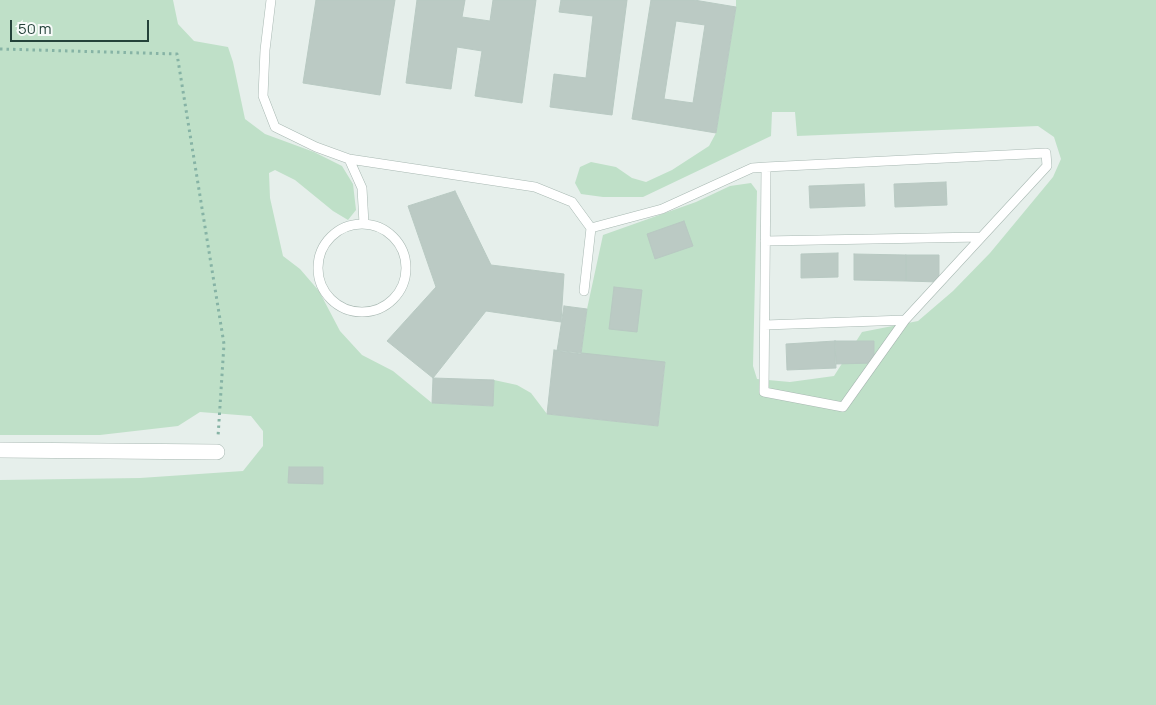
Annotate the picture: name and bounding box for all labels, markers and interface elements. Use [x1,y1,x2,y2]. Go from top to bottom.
scale bar [12,10,151,42]
text: 50 m [18,18,52,39]

